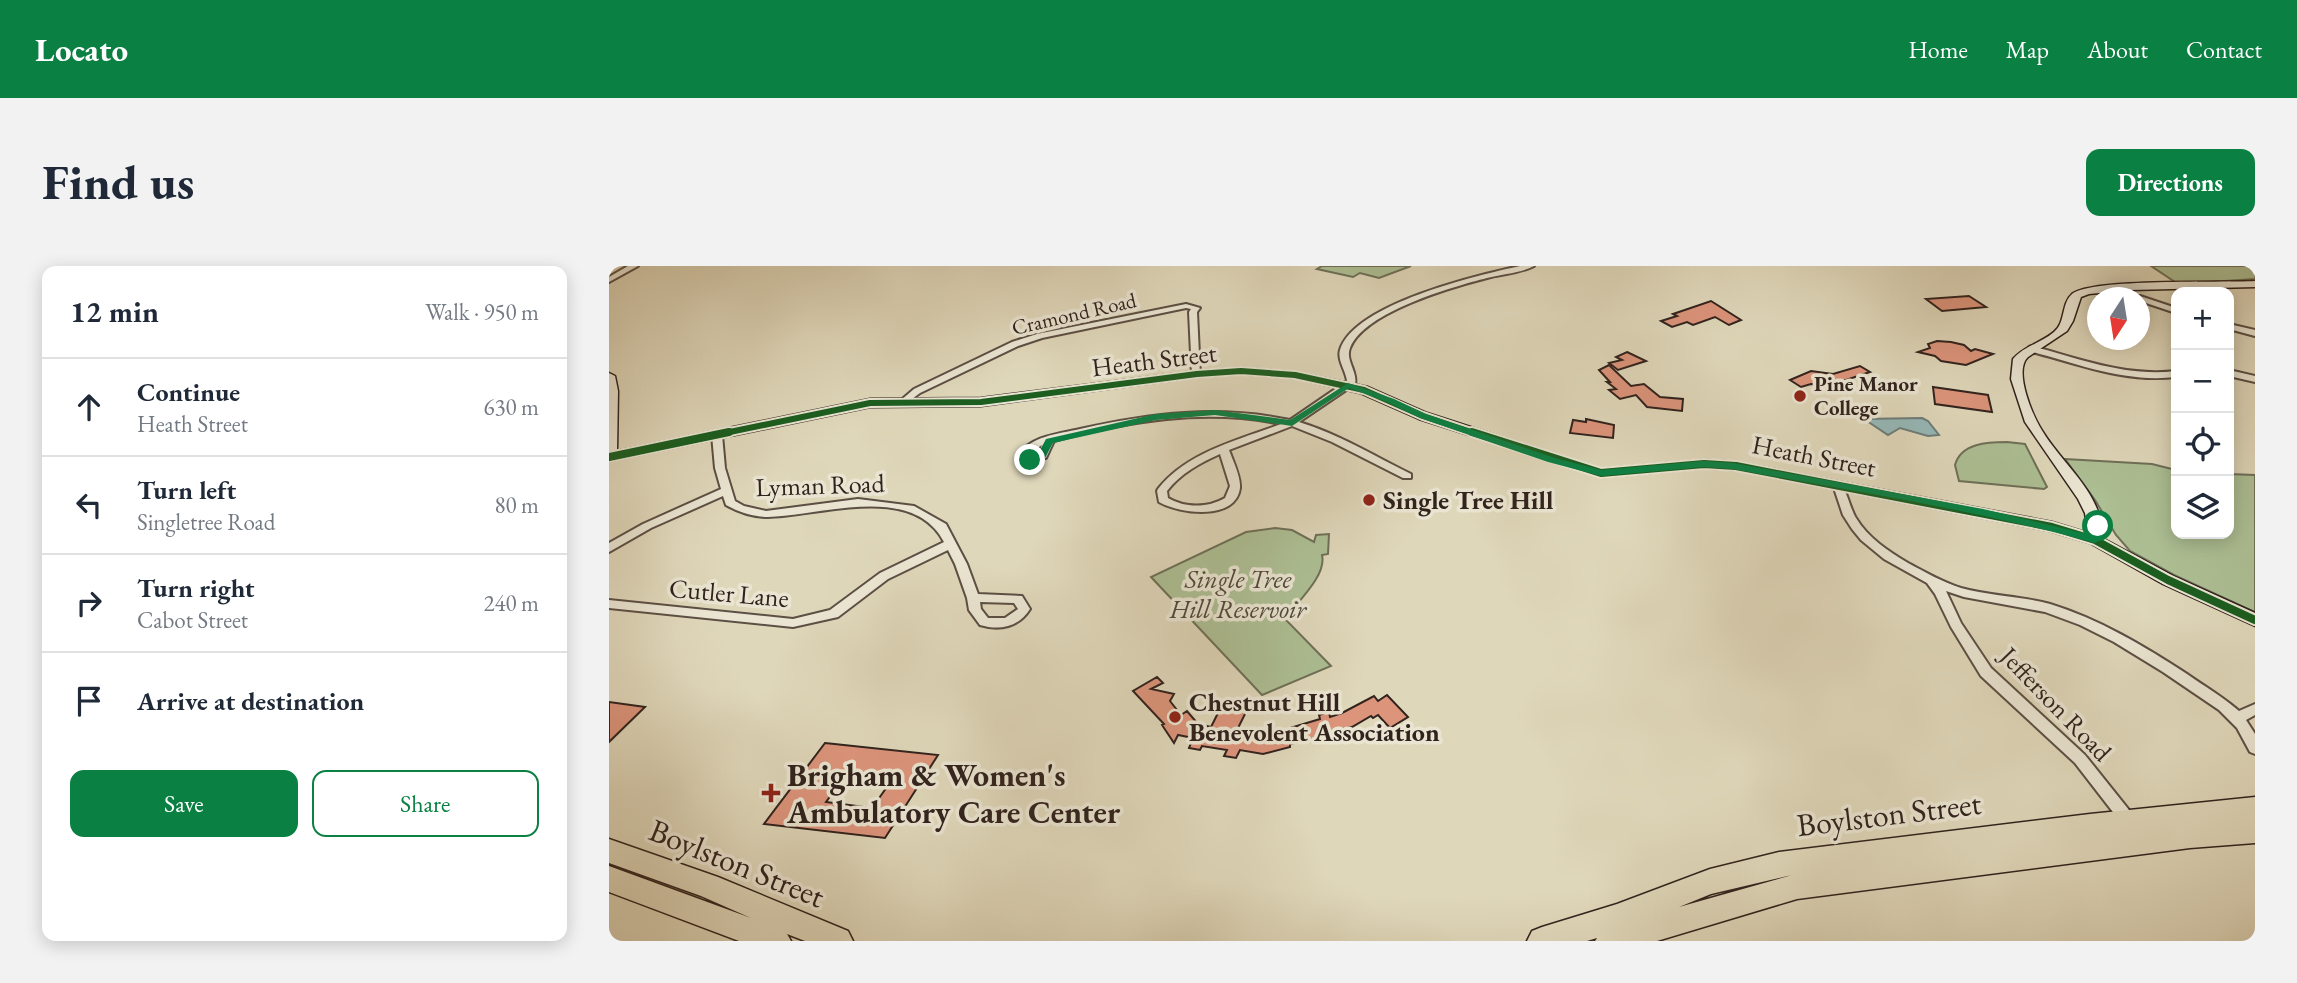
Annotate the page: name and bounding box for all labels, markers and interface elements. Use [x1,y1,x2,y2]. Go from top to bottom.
text: Locato [35,28,128,71]
text: Home [1908,34,1968,65]
text: Map [2006,34,2049,65]
text: About [2087,34,2148,65]
text: Contact [2186,34,2262,65]
button: Directions [2086,149,2255,216]
text: Find us [42,150,194,214]
street label: Cramond Road [1009,286,1139,341]
north arrow [2087,287,2150,350]
map controls [2171,287,2234,539]
button: + [2171,287,2234,350]
text: 12 min [70,292,159,331]
text: Walk · 950 m [425,297,539,327]
street label: Heath Street [1090,335,1218,385]
button: − [2171,350,2234,413]
place label: Pine Manor College [1814,370,1918,421]
text: Continue [137,375,240,409]
icon: ahead [70,388,108,426]
marker: Pine Manor College [1792,388,1808,404]
text: 630 m [483,392,539,422]
text: Heath Street [137,409,248,439]
button: locate [2171,413,2234,476]
street label: Heath Street [1749,427,1879,485]
route end [1014,444,1045,475]
street label: Lyman Road [755,466,886,504]
text: Turn left [137,473,236,507]
button: layers [2171,476,2234,539]
place label: Single Tree Hill [1383,483,1553,517]
icon: left [70,486,108,524]
text: 80 m [494,490,539,520]
marker: Single Tree Hill [1361,492,1377,508]
text: Singletree Road [137,507,275,537]
route start [2082,510,2113,541]
park label: Single Tree Hill Reservoir [1169,562,1307,626]
text: Turn right [137,571,255,605]
street label: Cutler Lane [668,571,790,615]
icon: right [70,584,108,622]
text: 240 m [483,588,539,618]
text: Cabot Street [137,605,248,635]
street label: Jefferson Road [1991,638,2120,769]
icon: arrive [70,682,108,720]
text: Arrive at destination [137,684,364,718]
place label: Chestnut Hill Benevolent Association [1189,685,1440,749]
marker: Chestnut Hill Benevolent Association [1167,709,1183,725]
place label: Brigham & Women's Ambulatory Care Center [786,754,1121,833]
button: Save [70,770,298,837]
button: Share [312,770,539,837]
street label: Boylston Street [1794,782,1984,846]
marker: Brigham & Women's Ambulatory Care Center [761,783,781,803]
street label: Boylston Street [643,809,831,917]

